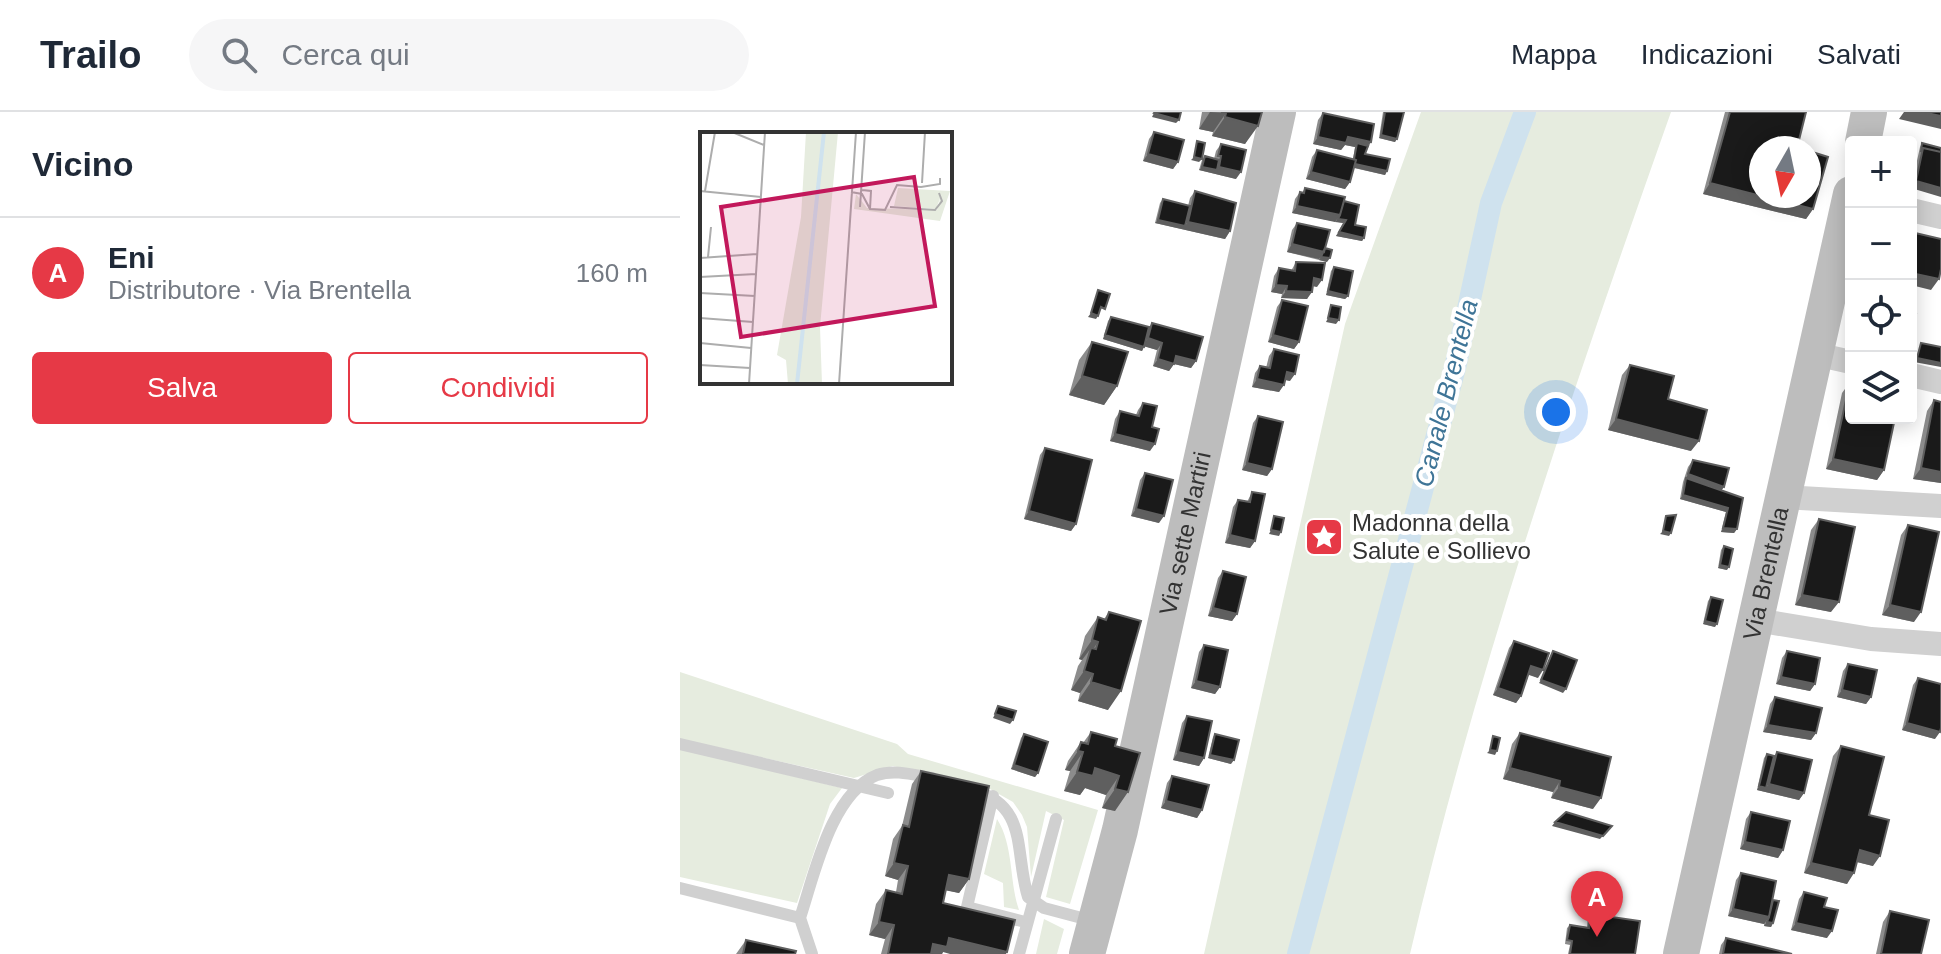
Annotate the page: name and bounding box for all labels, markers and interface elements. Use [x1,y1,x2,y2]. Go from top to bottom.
search box [189,19,749,91]
icon: search [217,33,261,77]
text: Trailo [40,34,141,76]
text: Cerca qui [281,38,410,71]
text: Mappa [1511,39,1597,70]
text: Indicazioni [1641,39,1773,70]
text: Salvati [1817,39,1901,70]
inset map [700,132,952,384]
north arrow [1749,136,1821,208]
map controls [1845,136,1917,424]
button: + [1845,136,1917,208]
text: Vicino [32,145,133,183]
button: − [1845,208,1917,280]
text: Eni [108,241,155,274]
text: A [49,258,67,288]
text: 160 m [576,258,648,288]
text: Distributore · Via Brentella [108,275,411,305]
button: locate [1845,280,1917,352]
water label: Canale Brentella [1408,296,1484,490]
button: Salva [32,352,332,424]
button: Condividi [348,352,648,424]
button: layers [1845,352,1917,424]
your location [1536,392,1576,432]
street label: Via sette Martiri [1154,449,1216,617]
street label: Via Brentella [1738,503,1794,642]
place label: Madonna della Salute e Sollievo [1352,509,1531,564]
place icon: Madonna della Salute e Sollievo [1303,516,1345,558]
pin: A [1571,871,1623,937]

